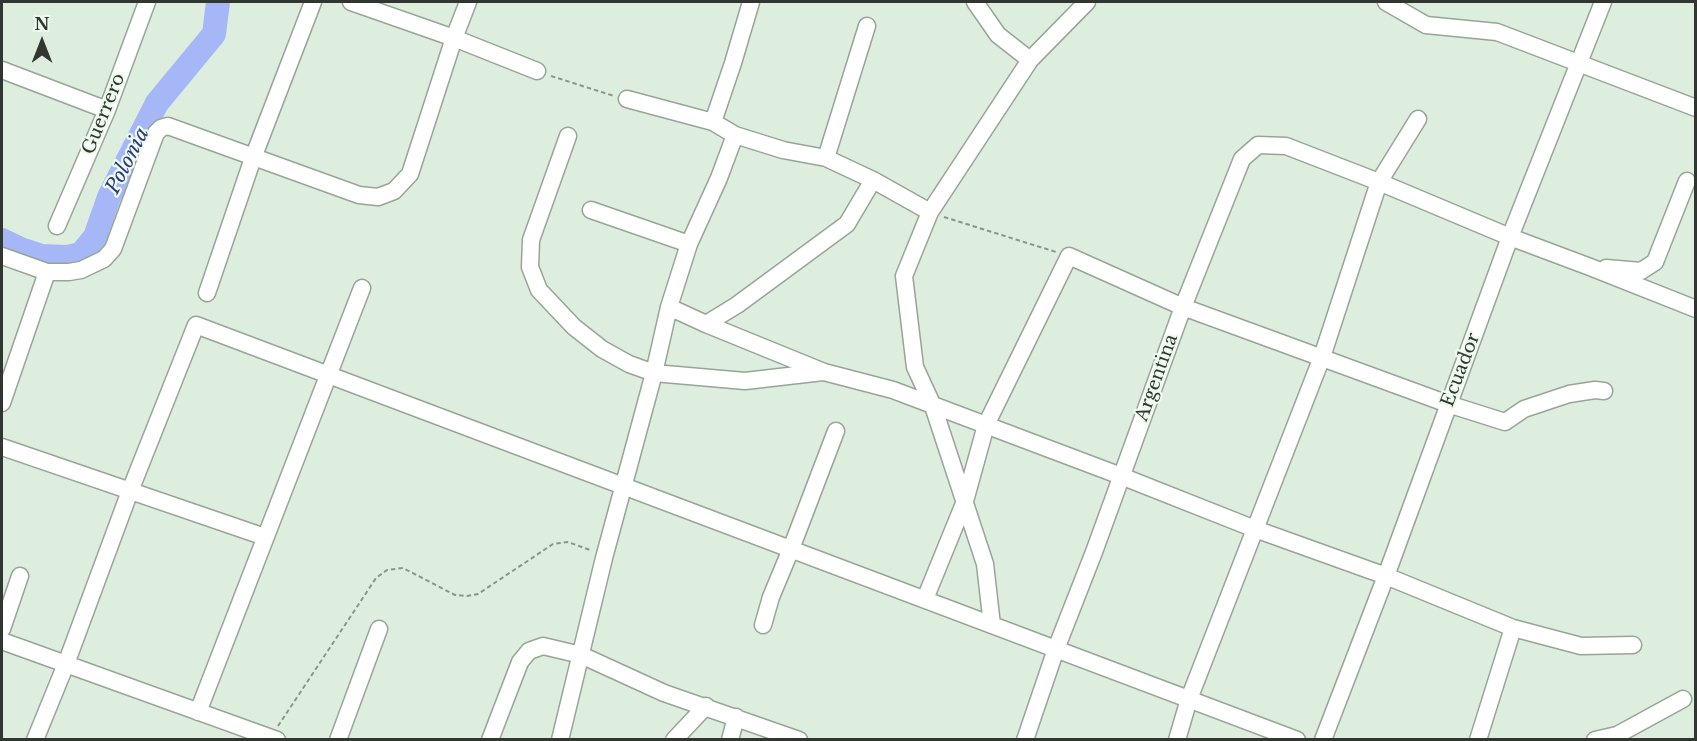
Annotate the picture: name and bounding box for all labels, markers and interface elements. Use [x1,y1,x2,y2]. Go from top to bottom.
north arrow [12,12,72,72]
text: N [34,14,50,34]
street label: Guerrero [78,70,130,158]
water label: Polonia [101,124,155,198]
street label: Ecuador [1437,330,1485,410]
street label: Argentina [1131,331,1183,425]

